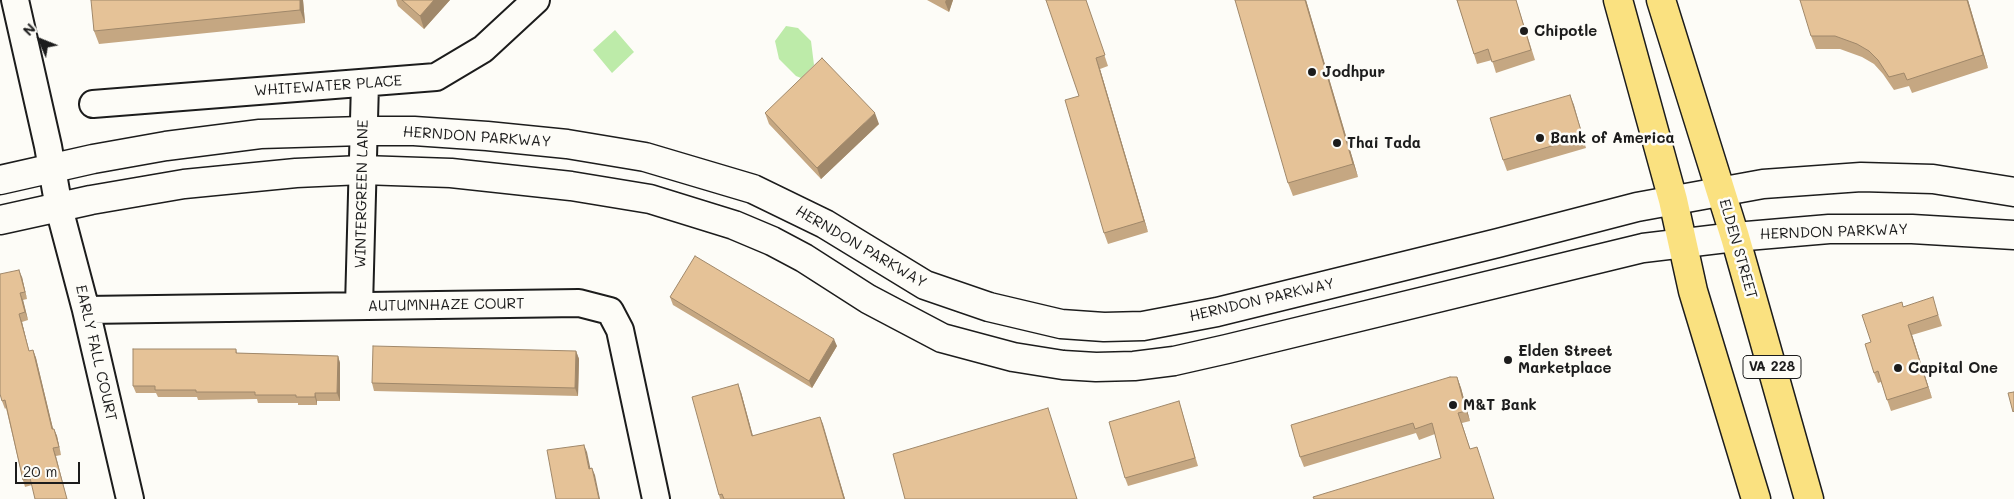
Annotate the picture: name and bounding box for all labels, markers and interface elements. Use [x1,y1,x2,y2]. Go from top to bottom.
north arrow [15,15,65,65]
text: N [18,19,39,40]
place label: Chipotle [1534,22,1597,40]
marker: Chipotle [1518,25,1530,37]
place label: Jodhpur [1322,63,1385,81]
marker: Jodhpur [1306,66,1318,78]
street label: WHITEWATER PLACE [253,72,403,100]
street label: WINTERGREEN LANE [352,119,372,269]
street label: HERNDON PARKWAY [402,123,552,151]
place label: Bank of America [1550,129,1675,147]
marker: Bank of America [1534,132,1546,144]
place label: Thai Tada [1347,134,1421,152]
marker: Thai Tada [1331,137,1343,149]
street label: ELDEN STREET [1715,197,1761,301]
street label: HERNDON PARKWAY [792,202,930,292]
street label: HERNDON PARKWAY [1759,220,1909,244]
street label: HERNDON PARKWAY [1188,275,1336,325]
street label: EARLY FALL COURT [72,283,120,423]
street label: AUTUMNHAZE COURT [367,295,525,315]
place label: Elden Street Marketplace [1518,342,1612,377]
marker: Elden Street Marketplace [1502,354,1514,366]
road number: VA 228 [1743,356,1801,378]
place label: Capital One [1908,359,1998,377]
marker: Capital One [1892,362,1904,374]
place label: M&T Bank [1463,396,1537,414]
marker: M&T Bank [1447,399,1459,411]
scale bar [18,452,82,484]
text: 20 m [23,461,57,481]

